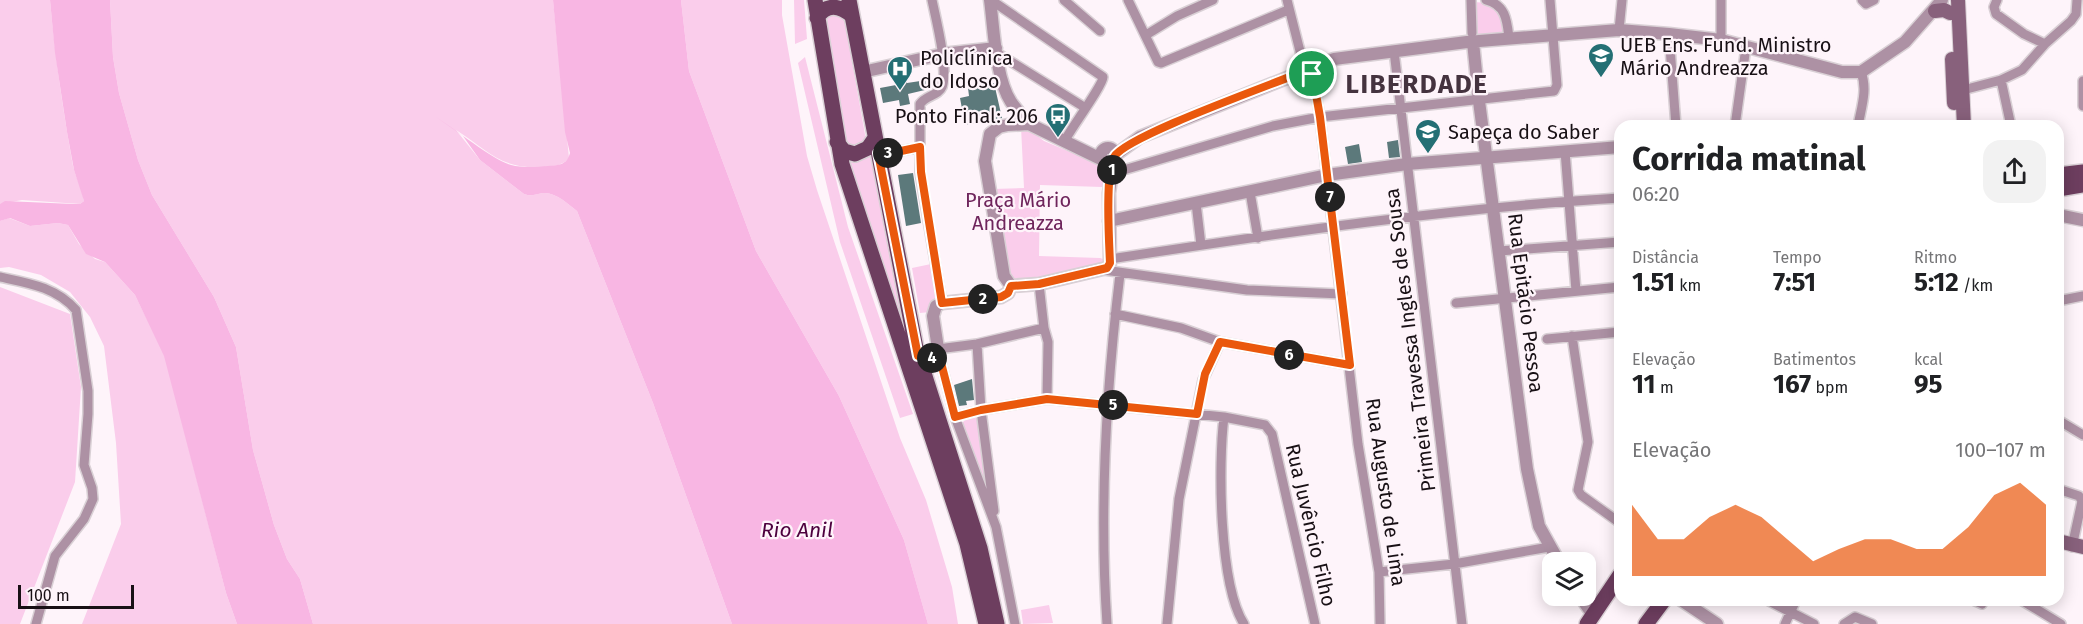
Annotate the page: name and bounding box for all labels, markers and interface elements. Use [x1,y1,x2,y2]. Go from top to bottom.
place label: UEB Ens. Fund. Ministro Mário Andreazza [1620,33,1831,80]
school or university icon: UEB Ens. Fund. Ministro Mário Andreazza [1586,41,1616,79]
place label: Policlínica do Idoso [920,46,1013,93]
pin [1286,48,1337,99]
hospital icon: Policlínica do Idoso [885,54,915,92]
icon: arrive [1295,57,1328,90]
district label: LIBERDADE [1346,69,1488,100]
bus stop icon: Ponto Final: 206 [1043,101,1073,139]
place label: Ponto Final: 206 [895,104,1038,128]
school or university icon: Sapeça do Saber [1413,117,1443,155]
place label: Sapeça do Saber [1448,120,1600,145]
pin: 3 [873,138,903,168]
text: Corrida matinal [1632,139,1866,179]
button: share [1983,140,2046,203]
text: 3 [884,143,892,162]
pin: 1 [1097,155,1127,185]
text: 1 [1108,160,1116,179]
pin: 7 [1315,182,1345,212]
text: 06:20 [1632,182,1680,206]
text: 7 [1326,187,1334,206]
street label: Primeira Travessa Ingles de Sousa [1379,187,1441,493]
park label: Praça Mário Andreazza [965,188,1071,235]
street label: Rua Epitácio Pessoa [1503,212,1549,394]
text: Distância [1632,248,1699,267]
text: Tempo [1773,248,1822,267]
text: Ritmo [1914,248,1957,267]
text: 1.51 [1632,267,1675,298]
text: 7:51 [1773,267,1816,298]
text: 5:12 [1914,267,1959,298]
text: km [1675,276,1701,295]
text: /km [1959,276,1993,295]
pin: 2 [968,284,998,314]
text: 2 [979,289,987,308]
pin: 6 [1274,340,1304,370]
pin: 4 [917,343,947,373]
text: 6 [1284,345,1294,364]
text: 4 [927,348,937,367]
text: Elevação [1632,350,1696,369]
text: Batimentos [1773,350,1856,369]
text: kcal [1914,350,1943,369]
text: 11 [1632,369,1656,400]
text: 167 [1773,369,1811,400]
text: 95 [1914,369,1943,400]
text: m [1656,378,1674,397]
text: bpm [1811,378,1848,397]
pin: 5 [1098,390,1128,420]
text: 5 [1109,395,1117,414]
street label: Rua Augusto de Lima [1361,396,1411,588]
text: Elevação [1632,438,1711,462]
text: 100–107 m [1955,438,2046,462]
street label: Rua Juvêncio Filho [1281,441,1341,609]
water label: Rio Anil [761,517,833,543]
map controls [1542,552,1596,606]
button: layers [1542,552,1596,606]
scale bar [18,582,134,610]
text: 100 m [27,586,70,605]

